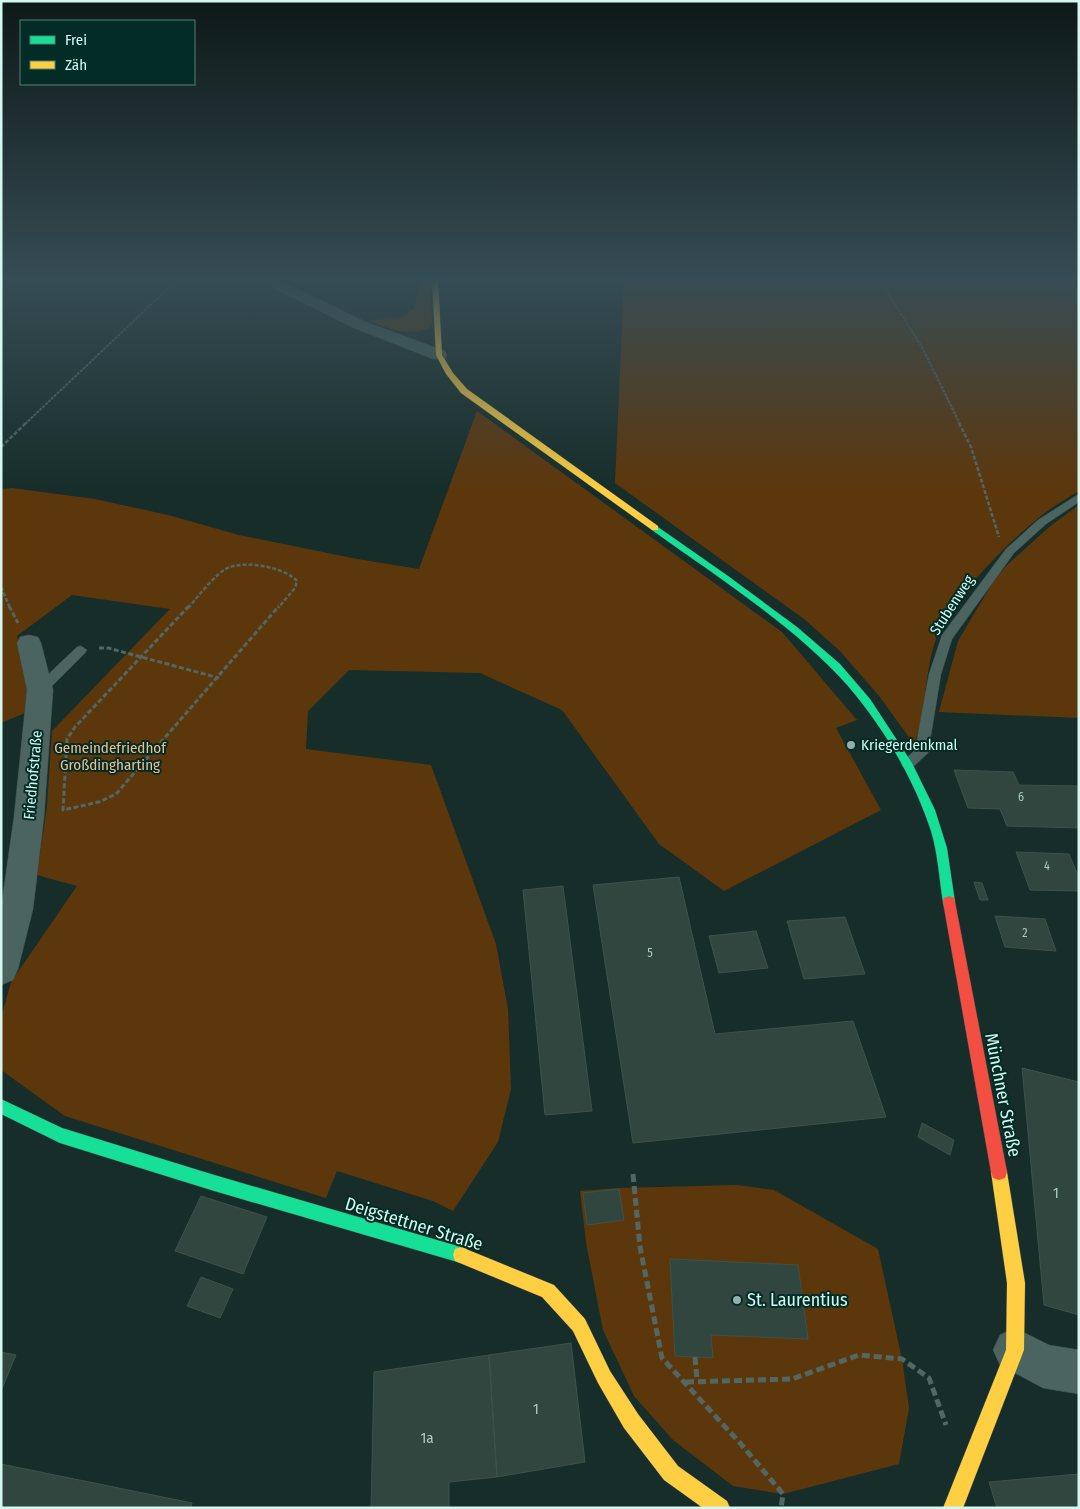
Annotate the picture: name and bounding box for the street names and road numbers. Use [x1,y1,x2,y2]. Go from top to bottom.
street label: Stubenweg [926,572,978,638]
street label: Friedhofstraße [20,730,46,820]
street label: Münchner Straße [980,1031,1026,1159]
street label: Deigstettner Straße [342,1193,486,1255]

